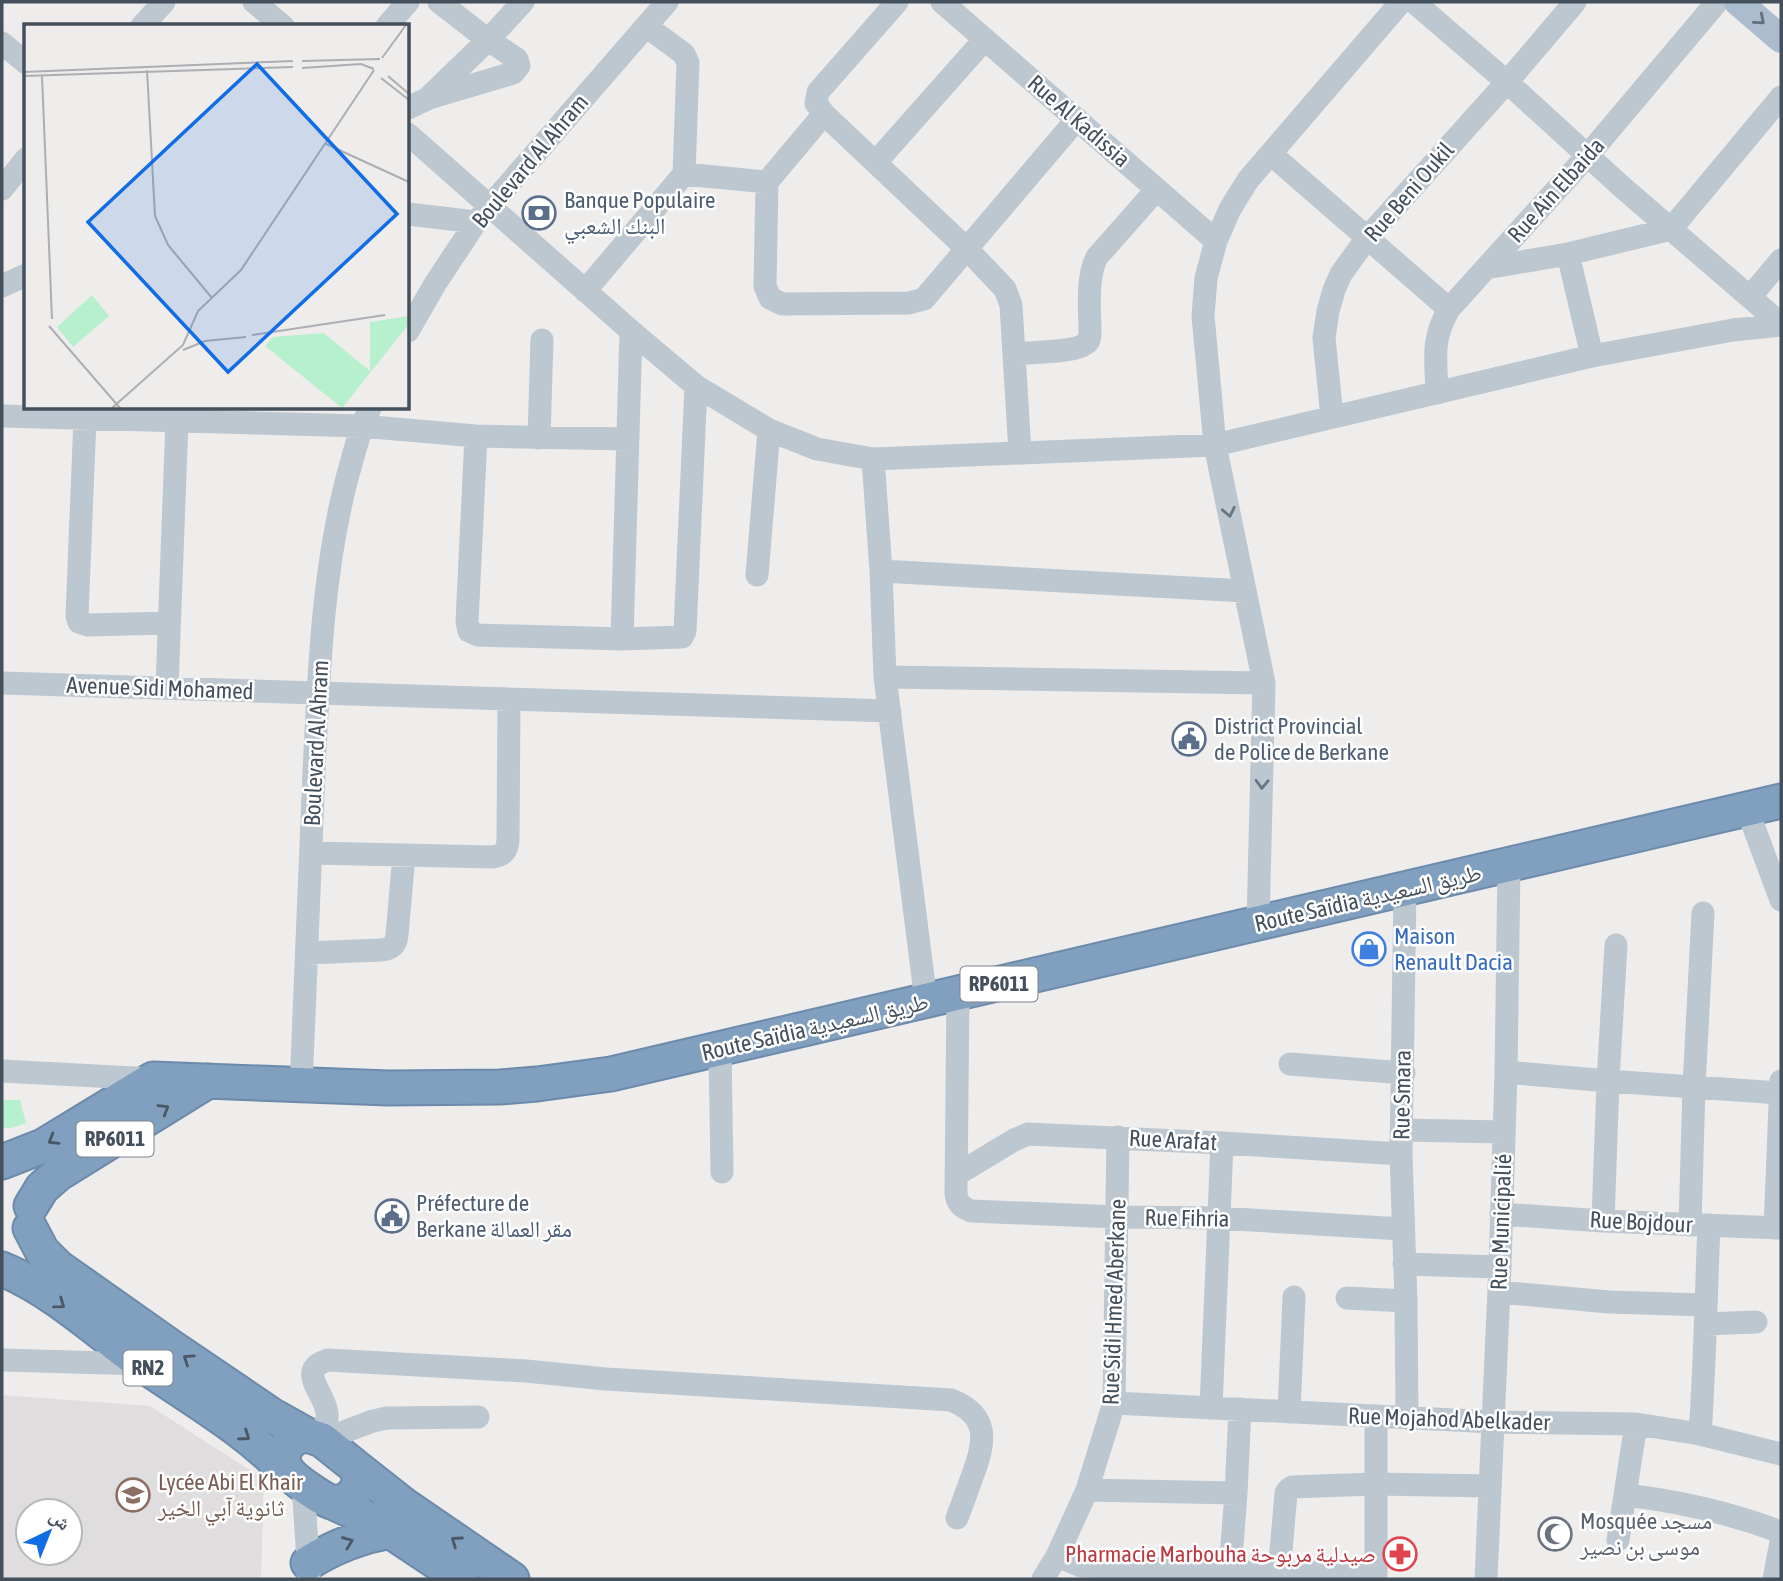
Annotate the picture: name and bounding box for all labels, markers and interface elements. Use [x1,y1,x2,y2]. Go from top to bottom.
one-way arrow [1751,12,1764,24]
inset map [24,24,410,410]
street label: Rue Al Kadissia [1023,70,1135,172]
street label: Boulevard Al Ahram [467,89,593,233]
street label: Rue Ain Elbaida [1502,132,1610,248]
street label: Rue Beni Oukil [1359,137,1459,247]
place label: Banque Populaire البنك الشعبي [564,187,716,245]
bank icon: Banque Populaire البنك الشعبي [520,194,558,232]
one-way arrow [1221,506,1236,518]
street label: Boulevard Al Ahram [299,659,333,827]
street label: Avenue Sidi Mohamed [66,672,254,704]
place label: District Provincial de Police de Berkane [1214,713,1389,765]
public building icon: District Provincial de Police de Berkane [1170,720,1208,758]
one-way arrow [1255,779,1270,790]
street label: Route Saïdia طريق السعيدية [1252,859,1484,938]
place label: Maison Renault Dacia [1394,923,1513,975]
shop icon: Maison Renault Dacia [1350,930,1388,968]
road number: RP6011 [960,967,1038,1002]
street label: Route Saïdia طريق السعيدية [699,988,931,1067]
street label: Rue Smara [1388,1050,1416,1140]
one-way arrow [156,1104,169,1117]
road number: RP6011 [76,1122,154,1156]
street label: Rue Arafat [1128,1125,1218,1155]
one-way arrow [48,1132,61,1145]
street label: Rue Municipalié [1486,1153,1516,1291]
place label: Préfecture de Berkane مقر العمالة [416,1190,572,1242]
public building icon: Préfecture de Berkane مقر العمالة [373,1197,411,1235]
street label: Rue Sidi Hmed Aberkane [1097,1198,1131,1406]
street label: Rue Fihria [1144,1204,1230,1232]
street label: Rue Bojdour [1589,1206,1694,1238]
one-way arrow [53,1295,65,1308]
road number: RN2 [124,1350,172,1386]
one-way arrow [183,1355,196,1367]
street label: Rue Mojahod Abelkader [1348,1402,1552,1436]
one-way arrow [237,1428,250,1440]
place label: Lycée Abi El Khair ثانوية آبي الخير [157,1469,304,1527]
school or university icon: Lycée Abi El Khair ثانوية آبي الخير [114,1476,152,1514]
north arrow [14,1497,84,1567]
text: ش [45,1505,75,1535]
place label: Mosquée مسجد موسى بن نصير [1579,1508,1712,1561]
mosque icon: Mosquée مسجد موسى بن نصير [1536,1515,1574,1553]
pharmacy icon: Pharmacie Marbouha صيدلية مربوحة [1381,1535,1419,1573]
one-way arrow [342,1536,354,1550]
one-way arrow [451,1536,464,1549]
place label: Pharmacie Marbouha صيدلية مربوحة [1065,1541,1376,1568]

